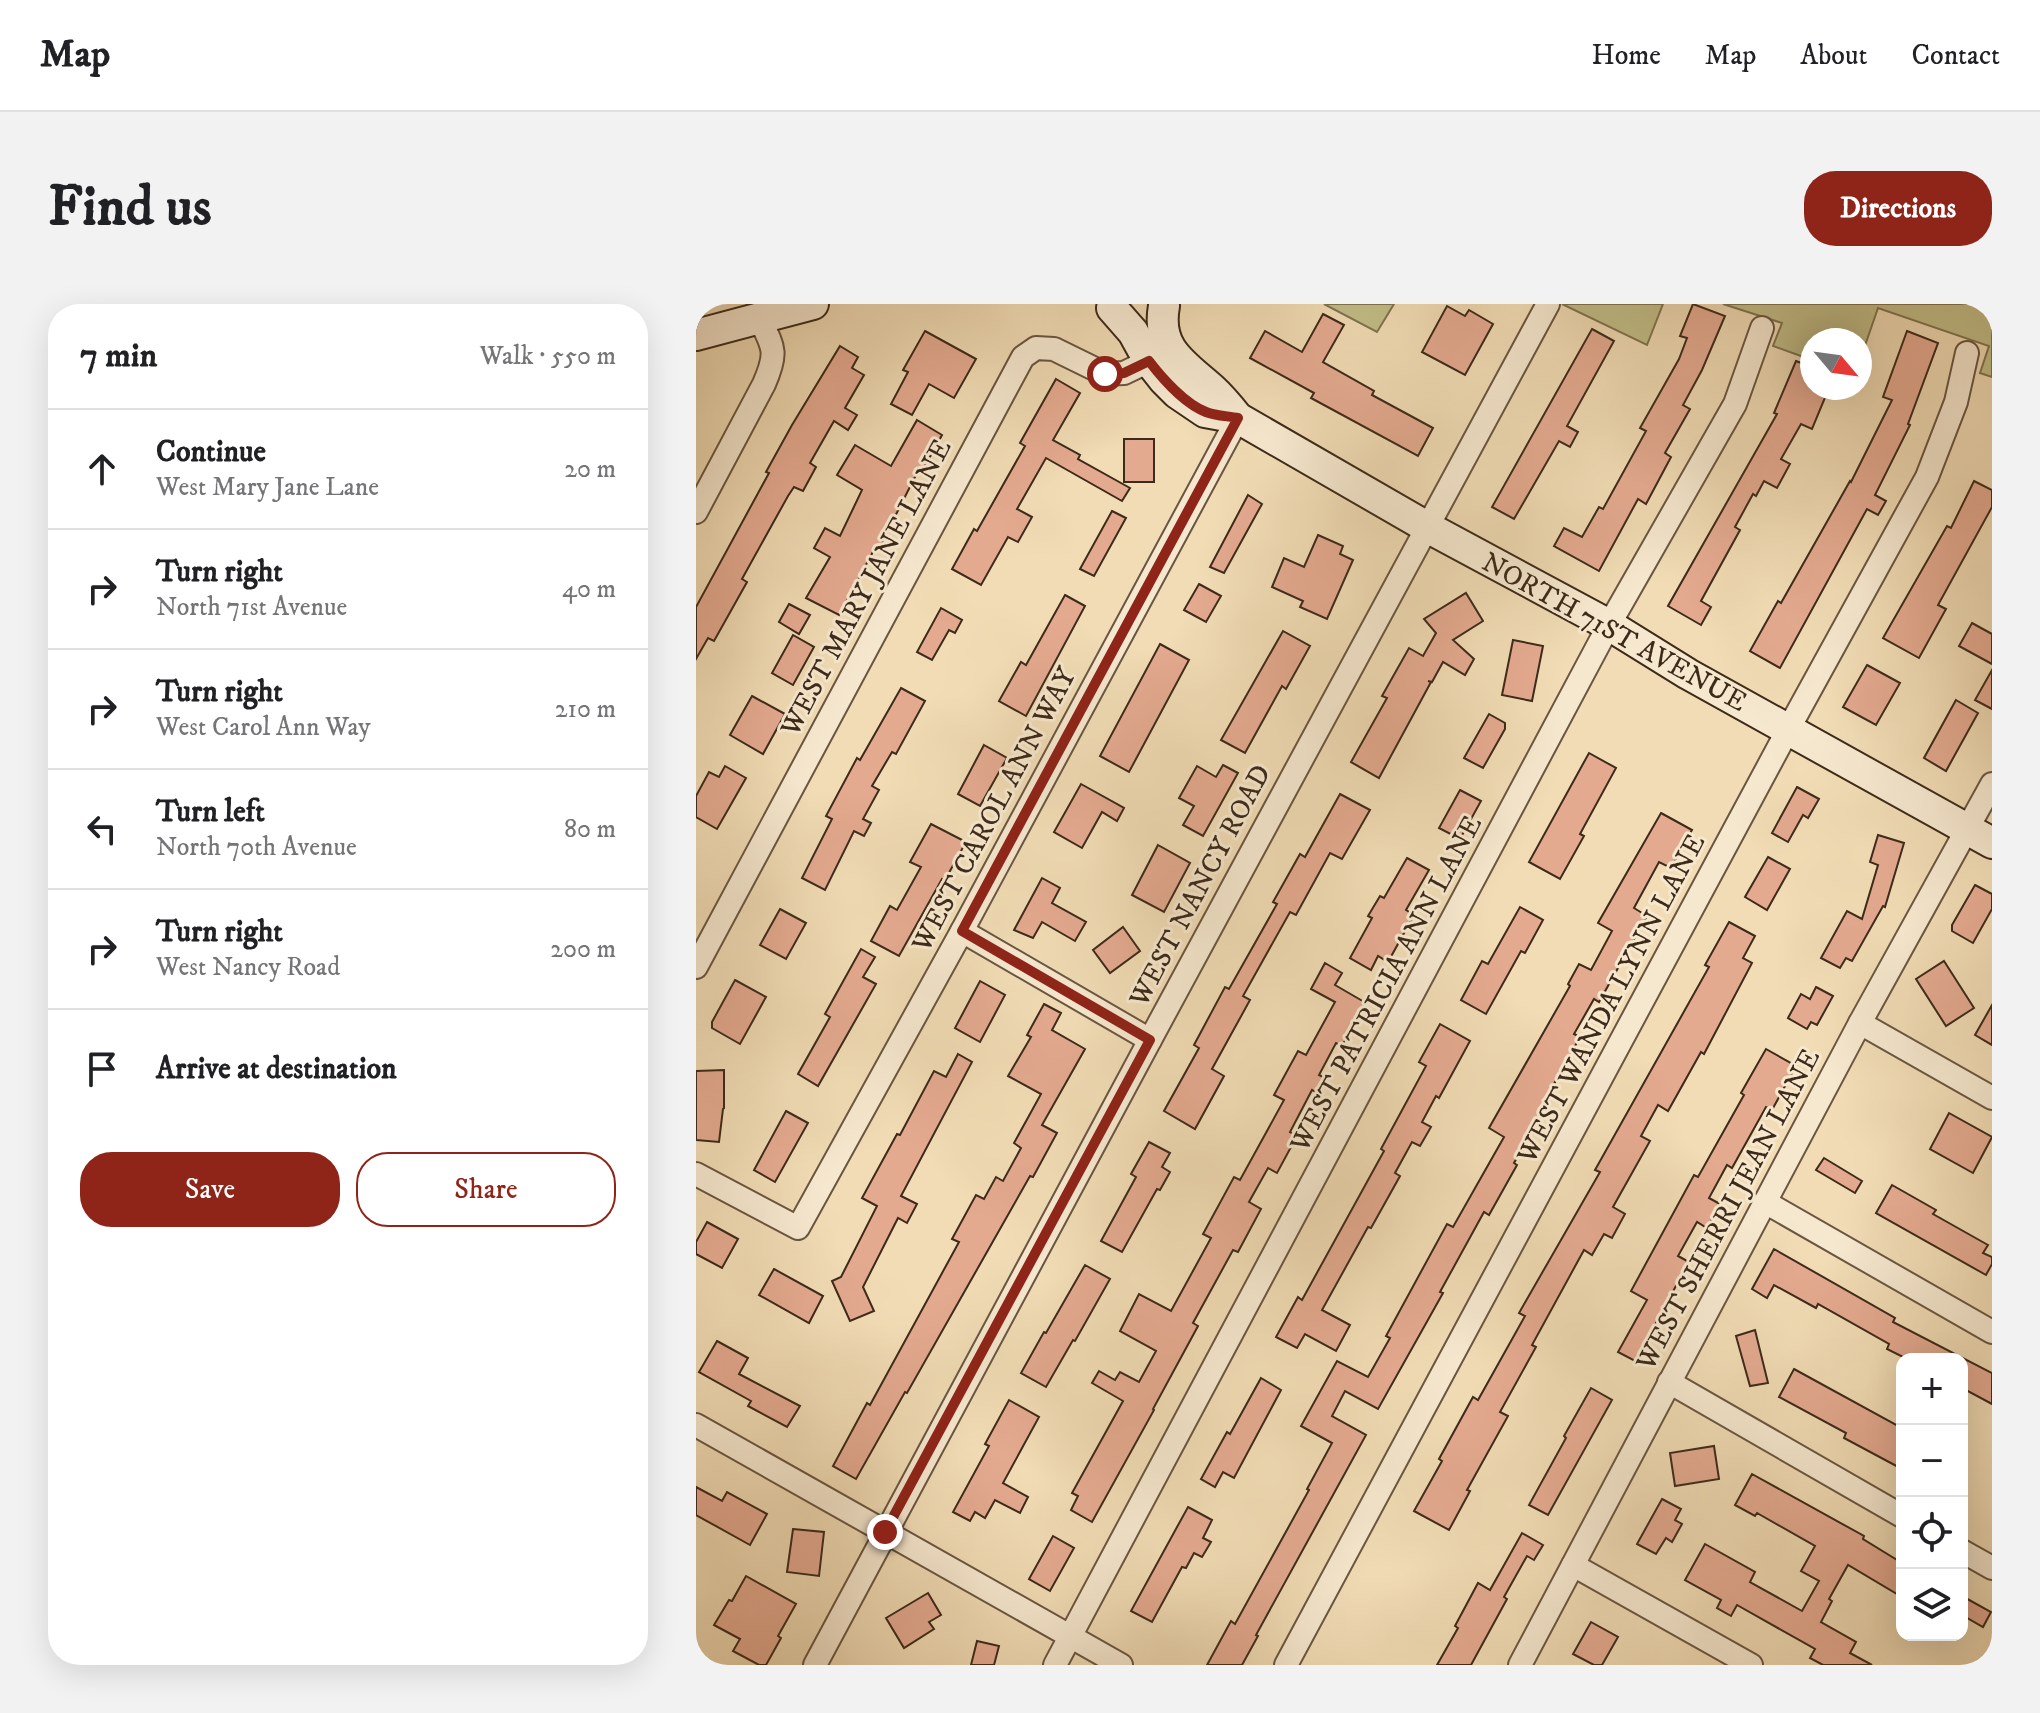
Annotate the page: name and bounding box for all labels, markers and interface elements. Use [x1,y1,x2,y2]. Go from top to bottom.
text: Map [40,31,110,79]
text: Home [1592,38,1661,73]
text: Map [1705,38,1756,73]
text: About [1800,38,1867,73]
text: Contact [1911,38,2000,73]
button: Directions [1804,171,1992,246]
text: Find us [48,173,212,243]
north arrow [1800,328,1872,400]
text: 7 min [80,335,157,377]
text: Walk · 550 m [480,340,616,373]
route start [1087,356,1123,392]
street label: WEST MARY JANE LANE [773,433,960,743]
text: Continue [156,434,266,471]
icon: ahead [80,447,124,491]
text: 20 m [564,453,616,486]
text: West Mary Jane Lane [156,471,379,504]
street label: NORTH 71ST AVENUE [1476,545,1753,720]
text: Turn right [156,554,283,591]
icon: right [80,567,124,611]
text: 40 m [562,573,616,606]
text: North 71st Avenue [156,591,347,624]
street label: WEST CAROL ANN WAY [904,661,1084,959]
text: Turn right [156,674,283,711]
icon: right [80,687,124,731]
text: 210 m [555,693,616,726]
text: West Carol Ann Way [156,711,371,744]
street label: WEST NANCY ROAD [1121,759,1279,1014]
text: Turn left [156,794,265,831]
icon: left [80,807,124,851]
street label: WEST PATRICIA ANN LANE [1282,809,1490,1159]
text: 80 m [564,813,616,846]
street label: WEST WANDA LYNN LANE [1509,828,1713,1170]
text: North 70th Avenue [156,831,357,864]
text: Turn right [156,914,283,951]
icon: right [80,927,124,971]
text: 200 m [550,933,616,966]
text: West Nancy Road [156,951,340,984]
street label: WEST SHERRI JEAN LANE [1628,1043,1828,1377]
icon: arrive [80,1047,124,1091]
text: Arrive at destination [156,1051,397,1088]
button: Save [80,1152,340,1227]
button: Share [356,1152,616,1227]
map controls [1896,1353,1968,1641]
button: + [1896,1353,1968,1425]
button: − [1896,1425,1968,1497]
button: locate [1896,1497,1968,1569]
route end [867,1514,903,1550]
button: layers [1896,1569,1968,1641]

